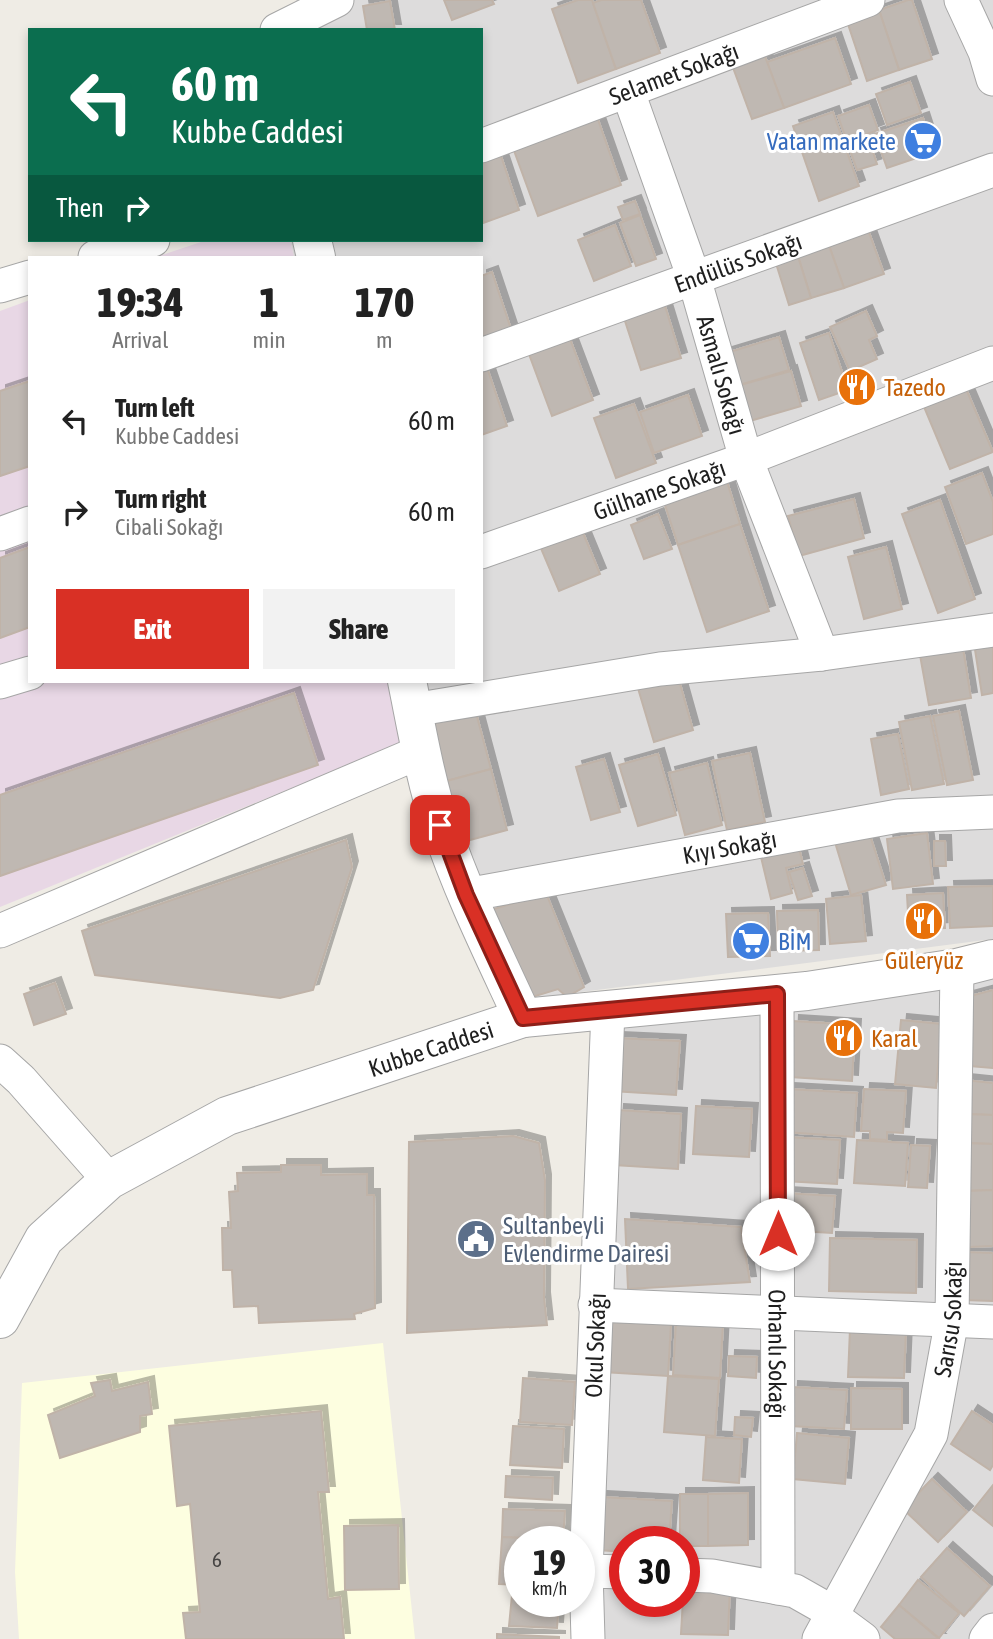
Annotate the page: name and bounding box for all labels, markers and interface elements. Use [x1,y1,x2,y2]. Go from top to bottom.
street label: Selamet Sokağı [605,37,742,110]
text: 60 m [171,55,259,111]
icon: left [56,56,147,147]
text: Kubbe Caddesi [171,113,344,150]
supermarket icon: Vatan markete [902,120,944,162]
place label: Vatan markete [767,128,896,155]
icon: right [118,189,156,227]
text: Then [56,193,104,223]
street label: Endülüs Sokağı [670,227,805,298]
text: 19:34 [97,278,184,326]
text: 1 [259,278,279,326]
text: 170 [355,278,414,326]
street label: Asmalı Sokağı [692,312,752,438]
text: Arrival [112,327,168,353]
text: min [253,327,286,353]
text: m [376,327,393,353]
restaurant icon: Tazedo [836,366,878,408]
place label: Tazedo [884,374,946,401]
text: Turn left [115,393,195,423]
icon: left [56,402,94,440]
text: 60 m [408,406,455,436]
text: Kubbe Caddesi [115,423,239,449]
street label: Gülhane Sokağı [590,454,729,525]
text: Turn right [115,484,206,514]
icon: right [56,493,94,531]
text: 60 m [408,497,455,527]
text: Cibali Sokağı [115,514,223,540]
button: Exit [56,589,249,669]
button: Share [263,589,455,669]
pin [410,795,470,855]
icon: arrive [421,806,459,844]
street label: Kıyı Sokağı [680,825,779,869]
restaurant icon: Güleryüz [903,900,945,942]
supermarket icon: BİM [730,920,772,962]
place label: BİM [778,928,812,955]
place label: Güleryüz [885,947,964,974]
street label: Kubbe Caddesi [365,1015,497,1082]
restaurant icon: Karal [823,1017,865,1059]
place label: Karal [871,1025,918,1052]
position arrow [741,1197,815,1271]
place label: Sultanbeyli Evlendirme Dairesi [503,1212,669,1267]
public building icon: Sultanbeyli Evlendirme Dairesi [455,1218,497,1260]
street label: Sarısu Sokağı [928,1261,966,1379]
street label: Orhanlı Sokağı [764,1289,791,1419]
street label: Okul Sokağı [579,1292,610,1398]
speed limit sign: 30 [609,1526,700,1617]
text: 19 [533,1542,566,1582]
house number: 6 [212,1547,222,1571]
text: km/h [532,1578,567,1599]

